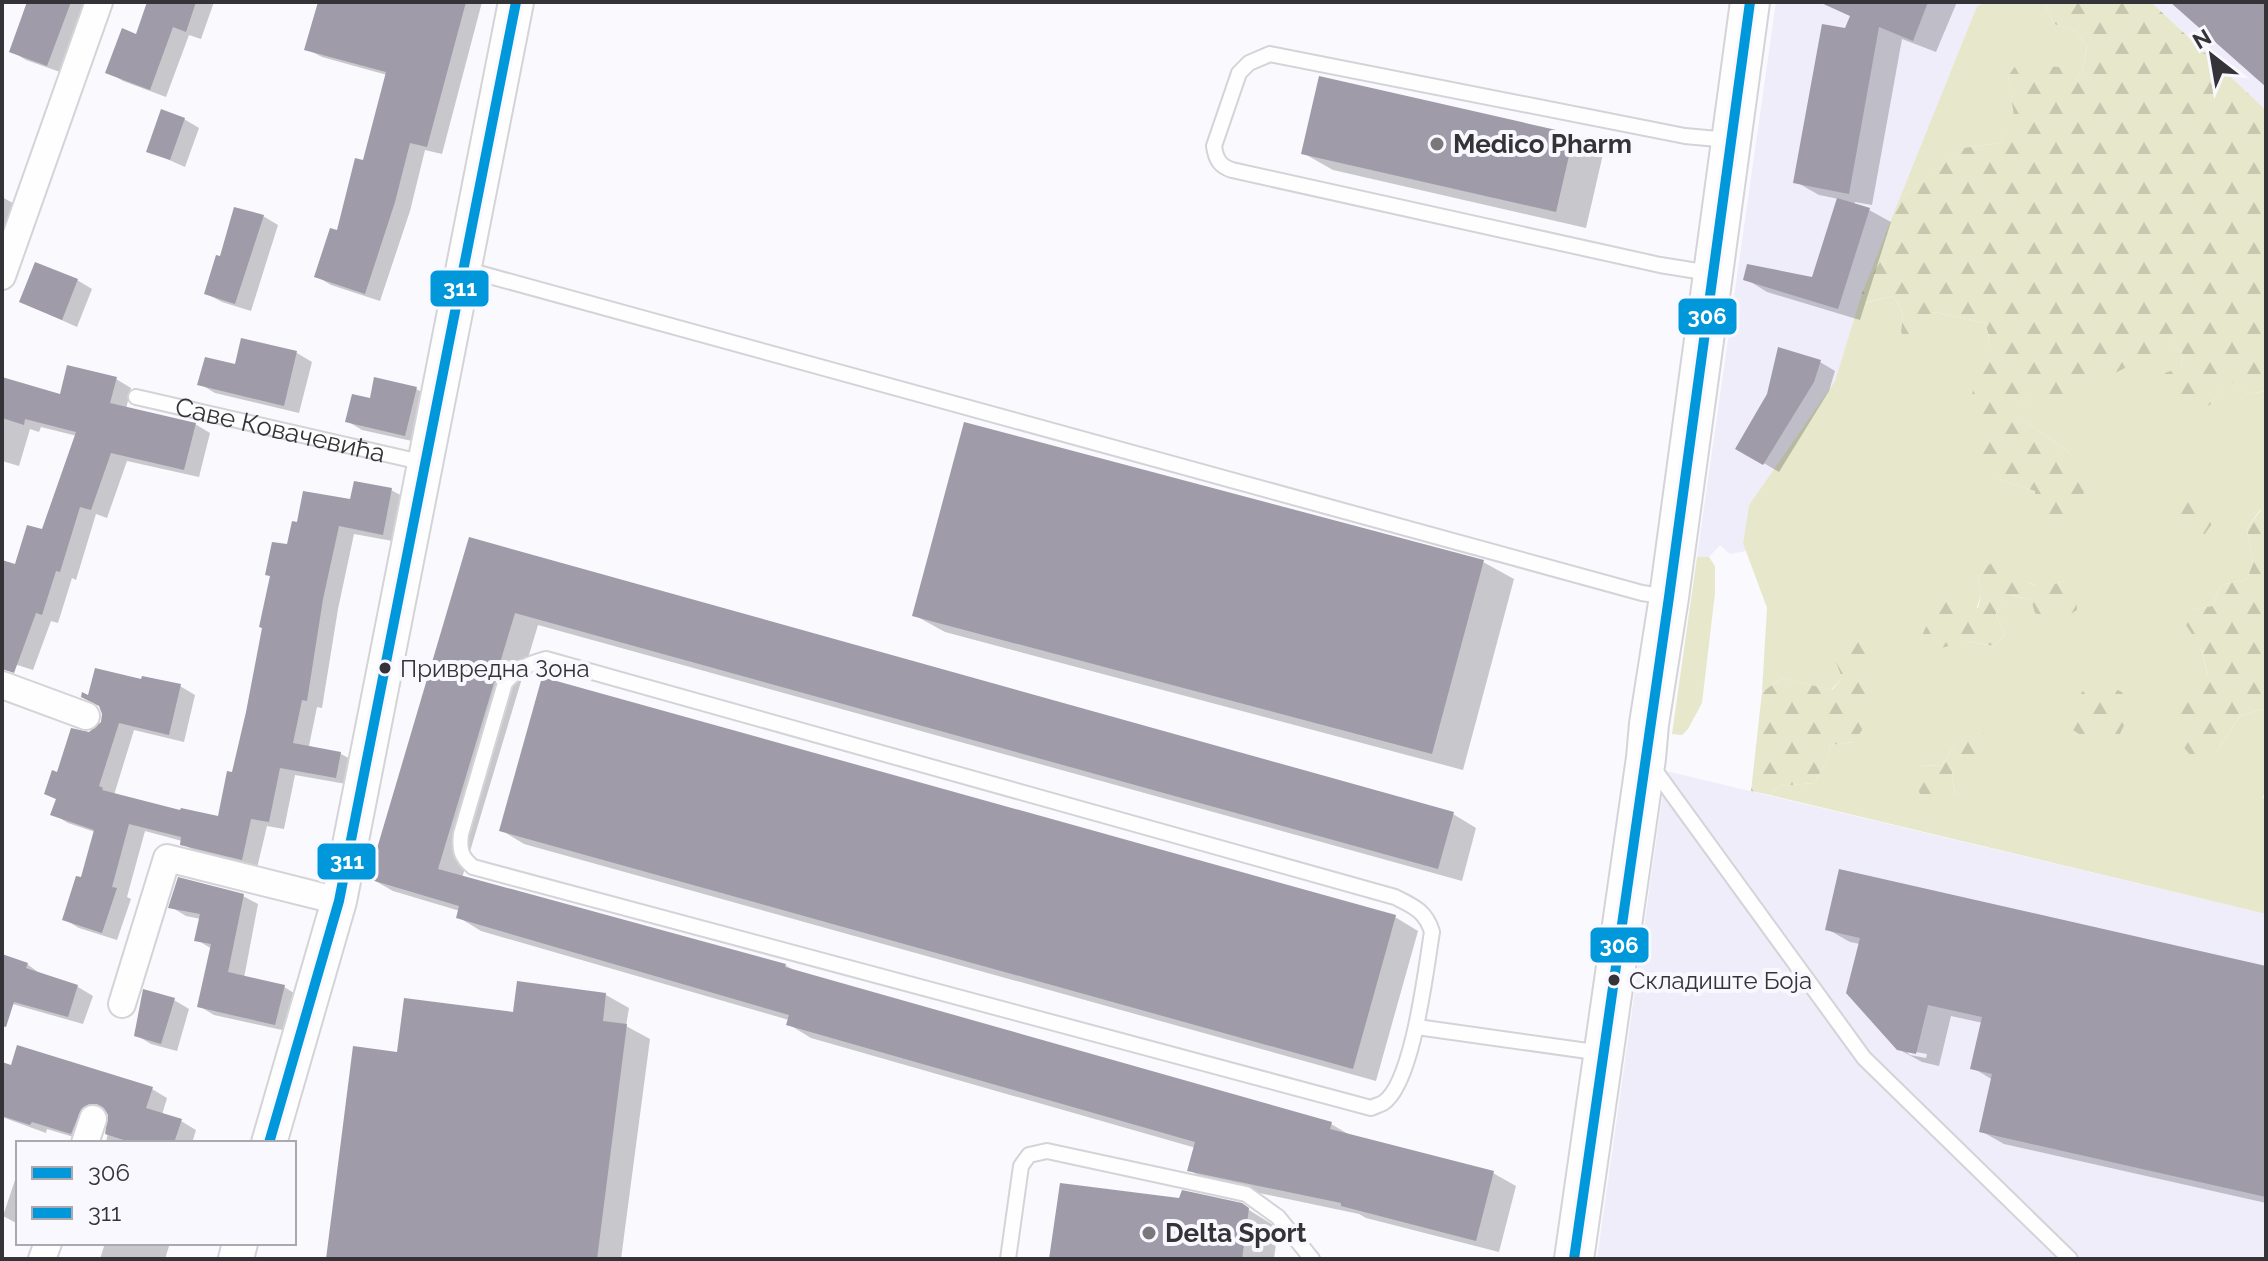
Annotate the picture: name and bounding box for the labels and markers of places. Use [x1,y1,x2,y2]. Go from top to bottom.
place label: Medico Pharm [1453,129,1632,159]
marker: Medico Pharm [1428,135,1446,153]
place label: Привредна Зона [400,654,589,683]
marker: Привредна Зона [377,660,393,676]
place label: Складиште Боја [1629,966,1812,995]
marker: Складиште Боја [1606,972,1622,988]
place label: Delta Sport [1165,1218,1307,1248]
marker: Delta Sport [1140,1224,1158,1242]

